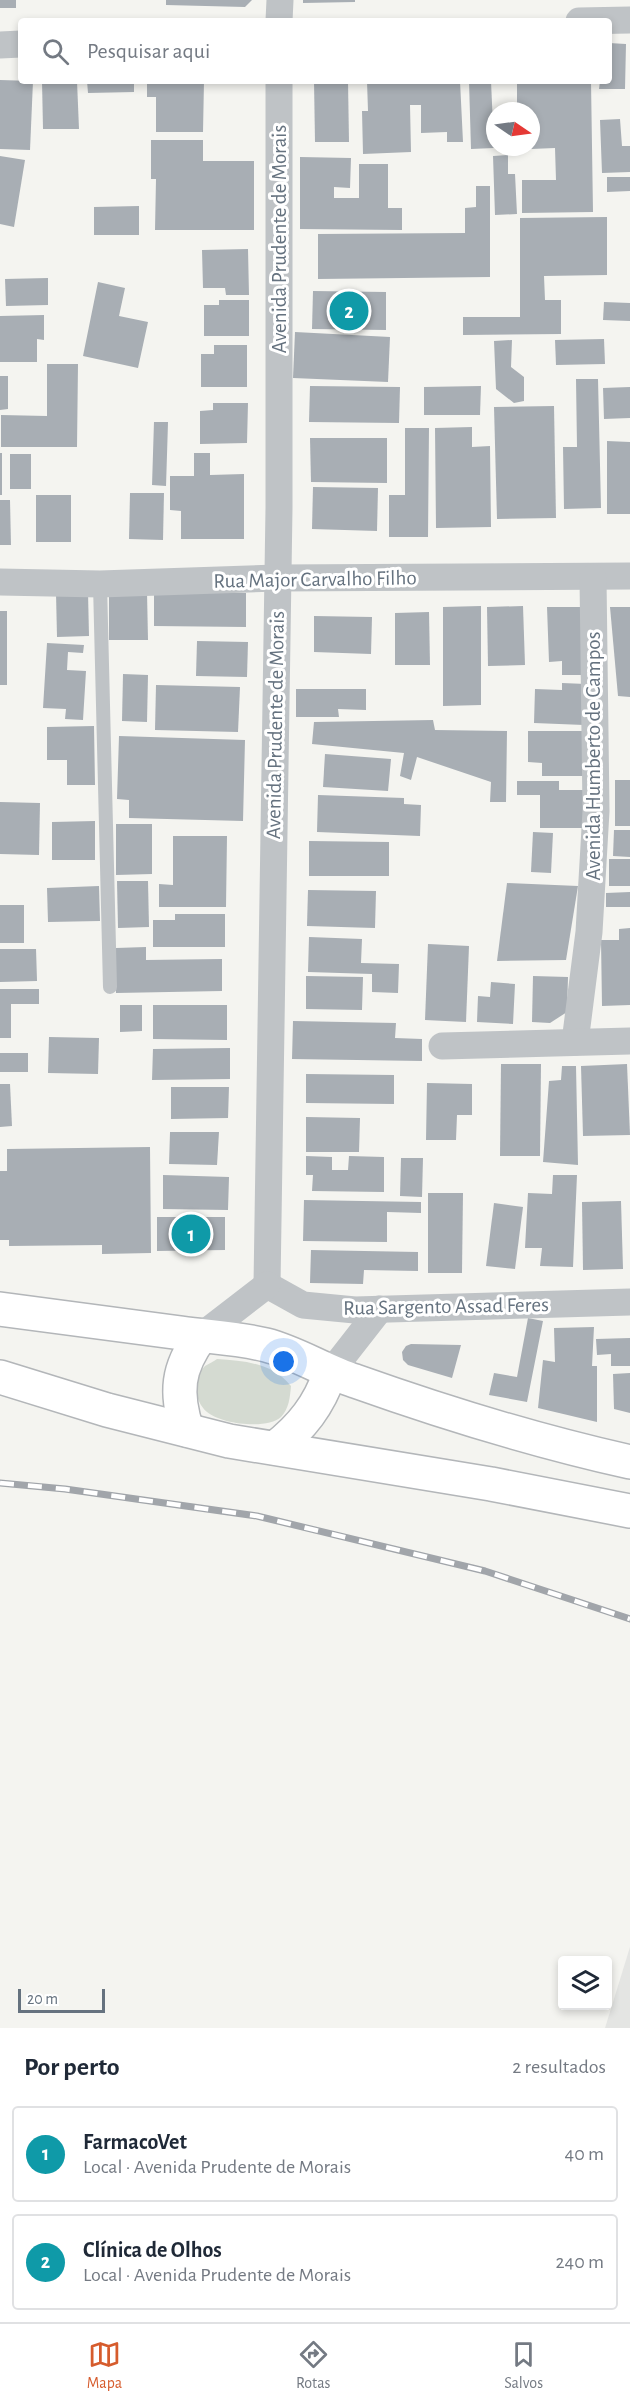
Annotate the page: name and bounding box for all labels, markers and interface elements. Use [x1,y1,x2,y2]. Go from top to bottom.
search box [18,18,612,84]
icon: search [39,35,72,68]
text: Pesquisar aqui [87,40,210,62]
north arrow [486,102,540,156]
street label: Avenida Prudente de Morais [269,125,290,353]
pin: 2 [330,288,368,334]
street label: Rua Major Carvalho Filho [213,567,417,592]
street label: Avenida Prudente de Morais [263,611,288,839]
street label: Avenida Humberto de Campos [583,632,604,880]
pin: 1 [172,1212,210,1256]
street label: Rua Sargento Assad Feres [343,1294,549,1319]
your location [269,1347,298,1376]
map controls [558,1956,612,2010]
button: layers [558,1956,612,2010]
scale bar [18,1986,105,2014]
text: 20 m [27,1991,58,2007]
text: Por perto [24,2054,120,2080]
text: 2 resultados [512,2057,606,2077]
text: FarmacoVet [83,2131,187,2153]
text: 1 [42,2144,49,2164]
text: 40 m [565,2144,604,2164]
text: Local · Avenida Prudente de Morais [83,2157,351,2177]
text: Clínica de Olhos [83,2239,222,2261]
text: 2 [41,2252,50,2272]
text: 240 m [555,2252,604,2272]
text: Local · Avenida Prudente de Morais [83,2265,351,2285]
tab: Mapa [87,2338,122,2393]
tab: Rotas [296,2338,331,2393]
tab: Salvos [504,2338,543,2393]

